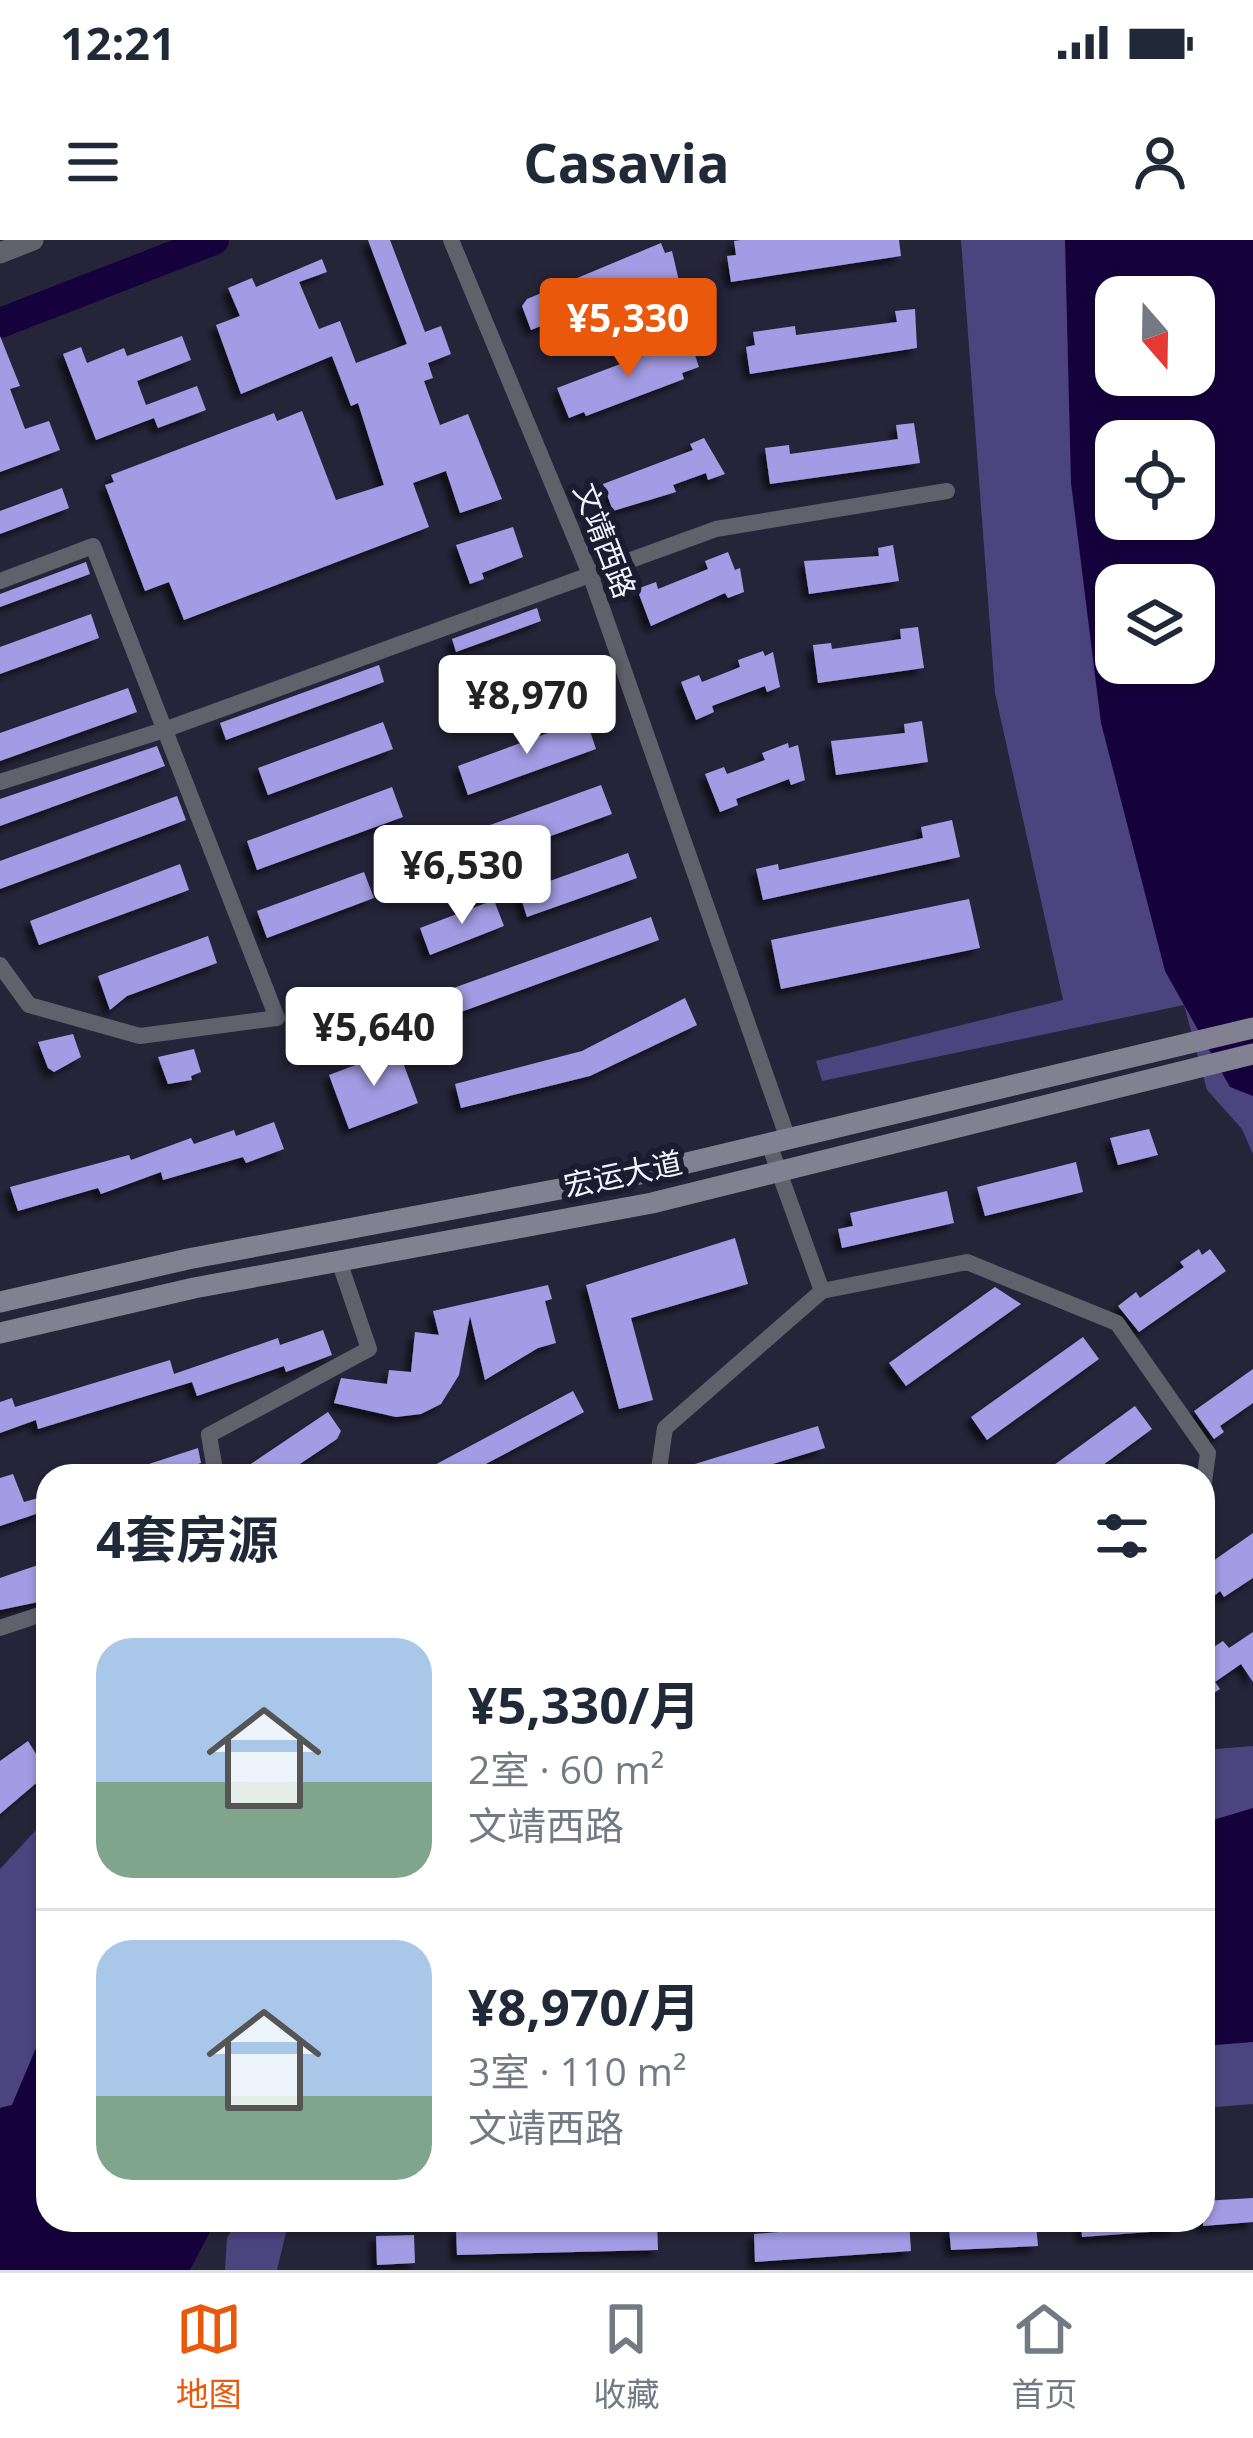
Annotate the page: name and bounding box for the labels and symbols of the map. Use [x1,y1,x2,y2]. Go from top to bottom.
north arrow [1095,276,1215,396]
pin: ¥5,330 [530,278,726,380]
street label: 文靖西路 [565,477,646,604]
pin: ¥8,970 [429,655,625,757]
pin: ¥6,530 [364,825,560,927]
pin: ¥5,640 [276,987,472,1089]
street label: 宏运大道 [560,1141,686,1206]

